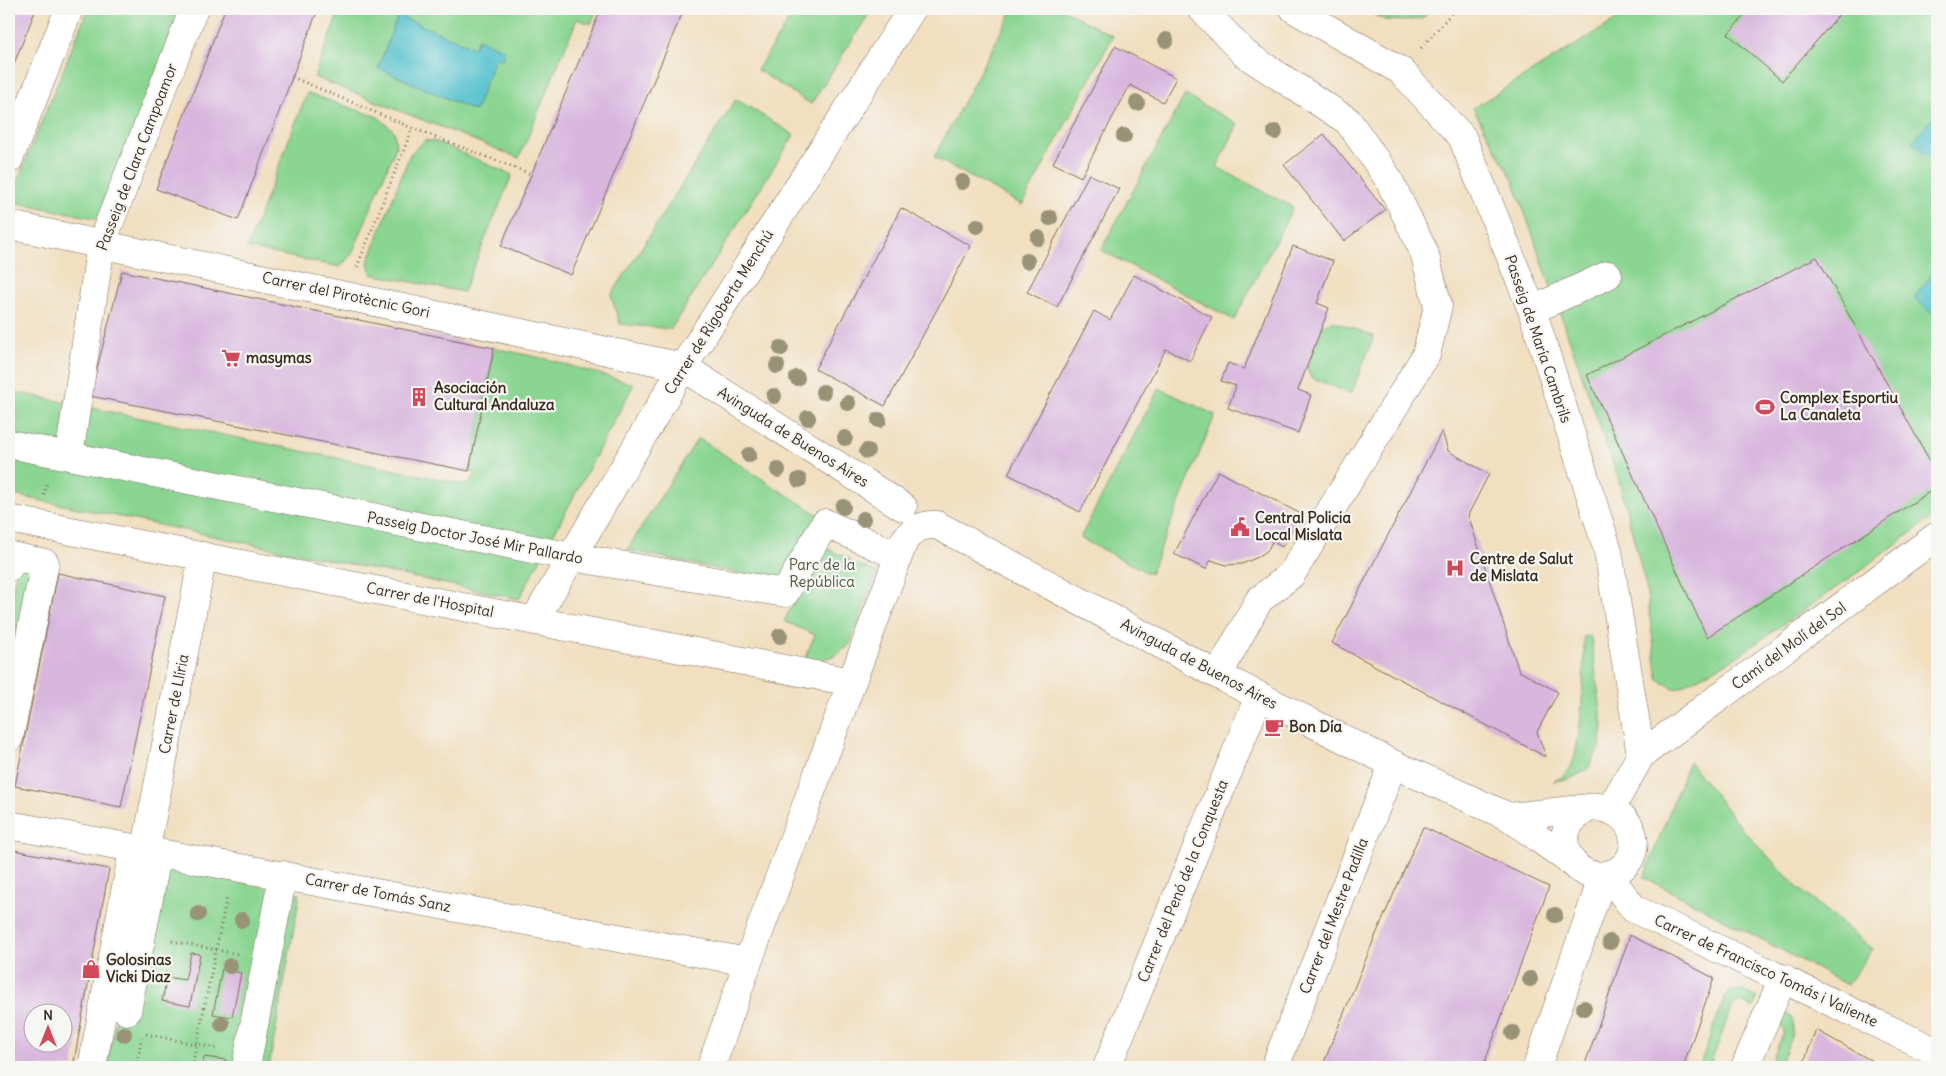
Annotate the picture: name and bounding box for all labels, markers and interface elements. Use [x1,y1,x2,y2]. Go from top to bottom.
street label: Passeig de Clara Campoamor [92,60,181,253]
street label: Carrer de Rigoberta Menchú [660,225,777,398]
street label: Passeig de María Cambrils [1501,252,1576,425]
street label: Carrer del Pirotècnic Gori [261,267,432,322]
supermarket icon: masymas [220,347,242,369]
place label: masymas [246,348,312,368]
place label: Asociación Cultural Andaluza [434,378,555,414]
street label: Avinguda de Buenos Aires [714,382,873,491]
building icon: Asociación Cultural Andaluza [408,386,430,408]
place label: Complex Esportiu La Canaleta [1780,388,1898,424]
sports icon: Complex Esportiu La Canaleta [1754,396,1776,418]
street label: Passeig Doctor José Mir Pallardo [366,507,585,568]
place label: Central Policia Local Mislata [1255,508,1351,544]
public building icon: Central Policia Local Mislata [1229,516,1251,538]
place label: Centre de Salut de Mislata [1470,549,1574,585]
park label: Parc de la República [789,555,856,591]
hospital icon: Centre de Salut de Mislata [1444,557,1466,579]
street label: Carrer de l'Hospital [365,578,495,621]
street label: Camí del Molí del Sol [1728,598,1850,693]
street label: Avinguda de Buenos Aires [1118,614,1281,713]
street label: Carrer de Llíria [155,652,193,755]
cafe icon: Bon Día [1263,716,1285,738]
place label: Bon Día [1289,717,1343,736]
street label: Carrer del Penó de la Conquesta [1133,776,1232,985]
street label: Carrer del Mestre Padilla [1295,835,1372,997]
street label: Carrer de Tomás Sanz [303,869,453,916]
street label: Carrer de Francisco Tomás i Valiente [1651,910,1881,1031]
place label: Golosinas Vicki Diaz [106,950,171,986]
shop icon: Golosinas Vicki Diaz [80,958,102,980]
north arrow [22,1004,72,1054]
text: N [43,1006,53,1024]

